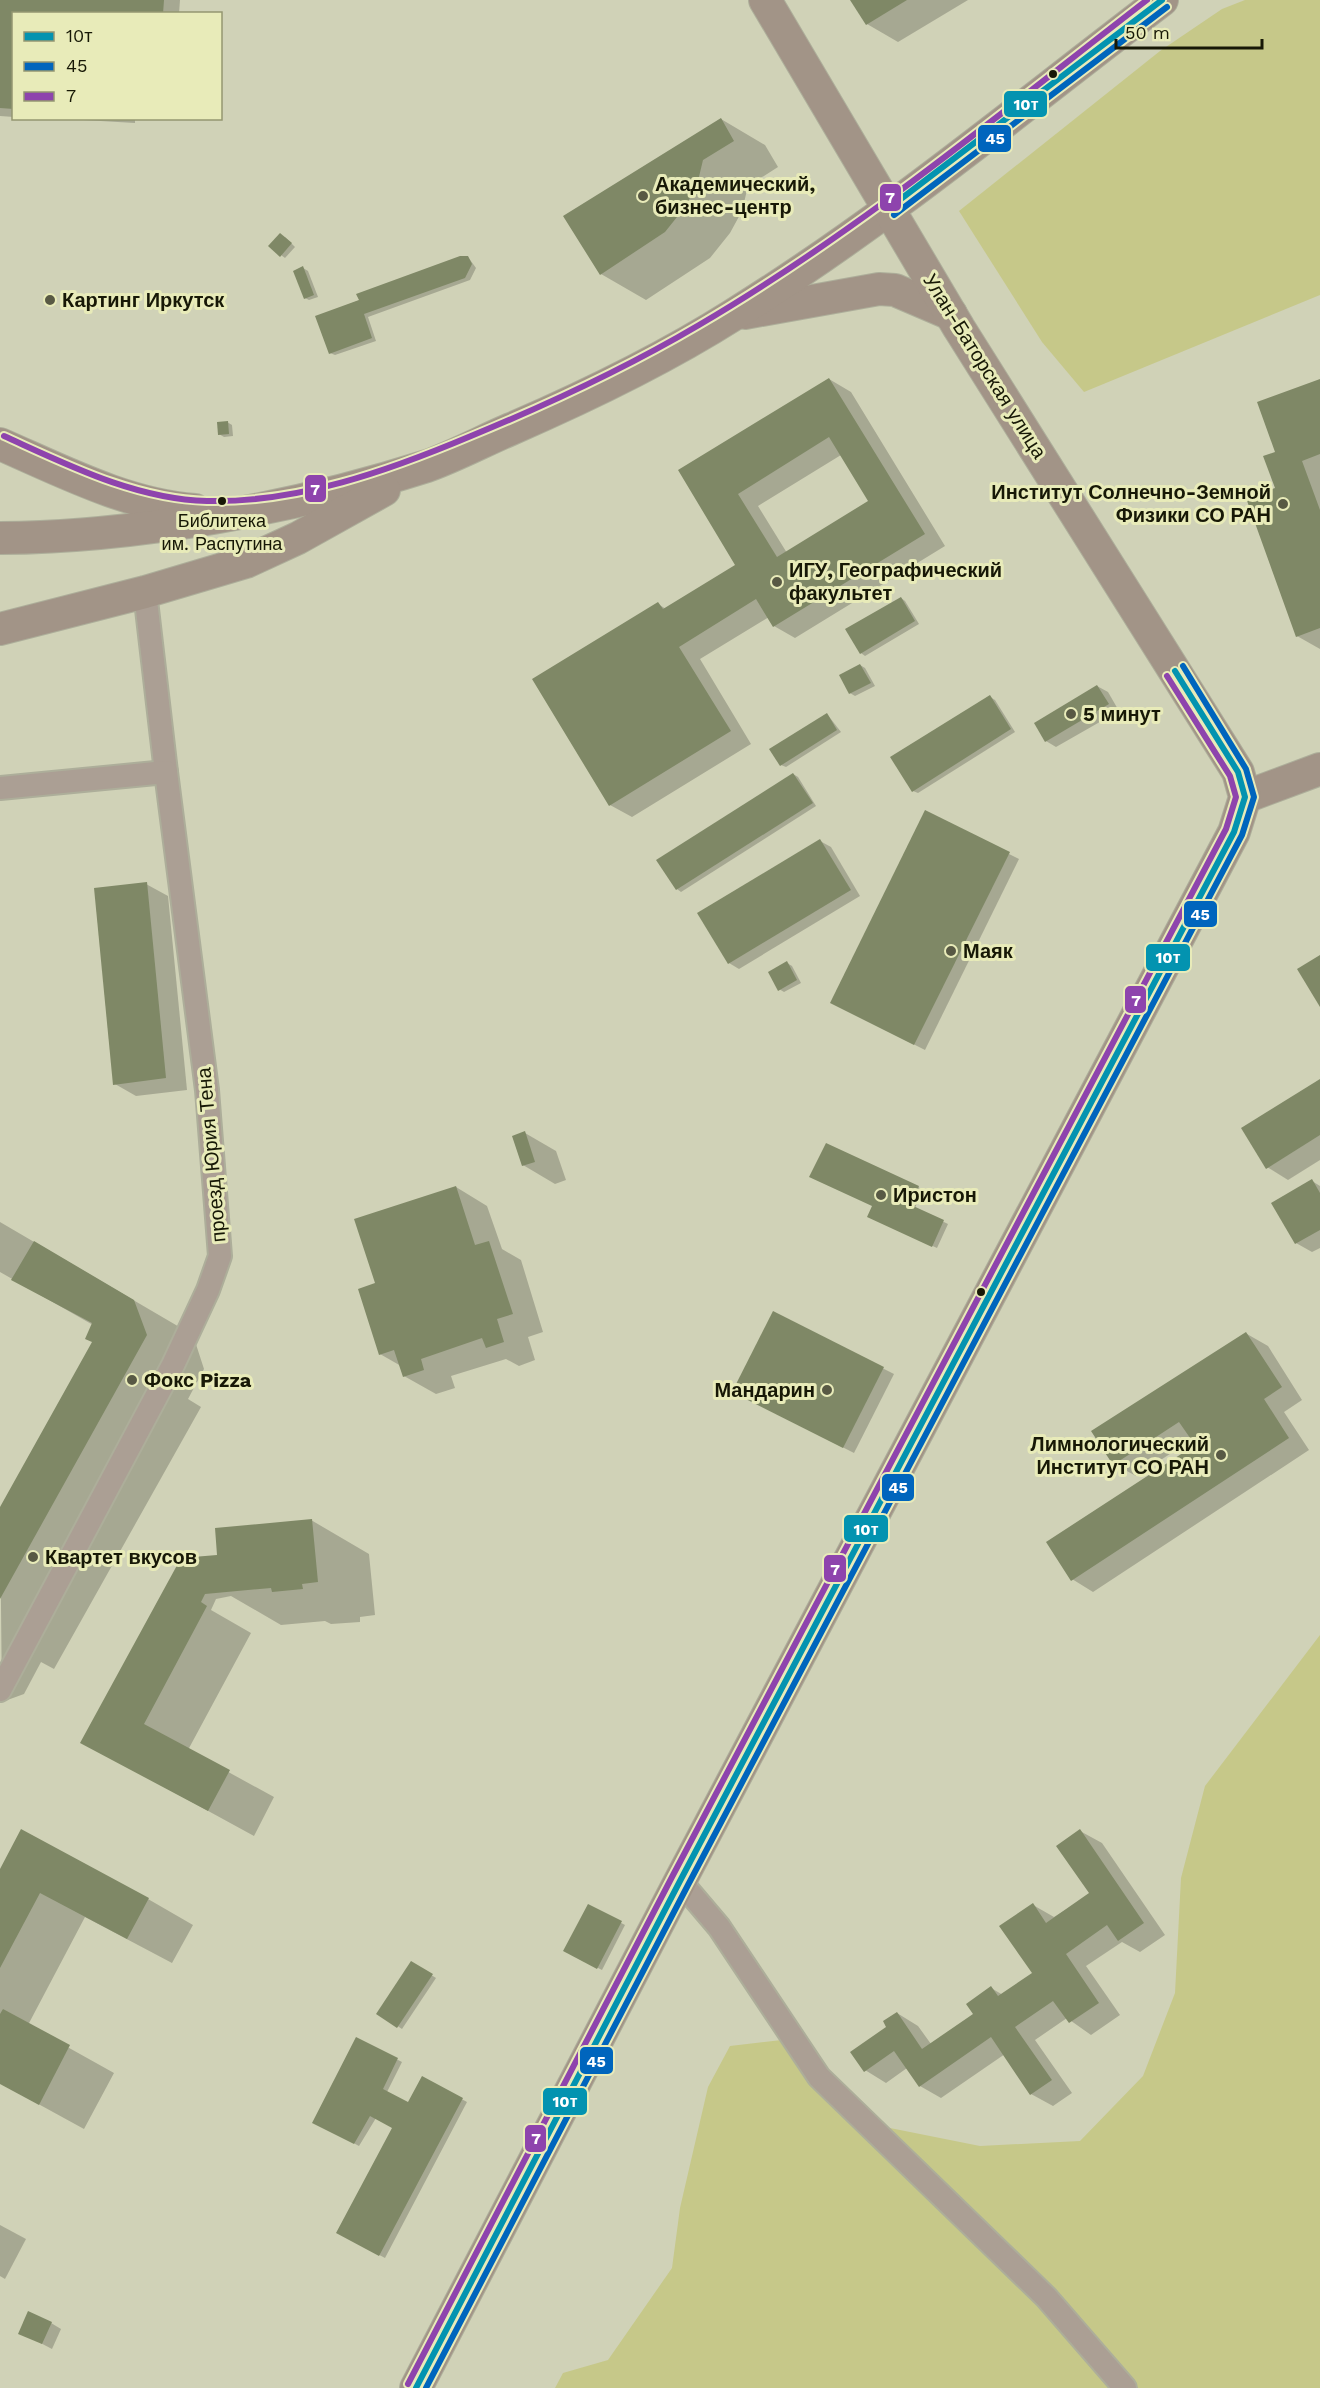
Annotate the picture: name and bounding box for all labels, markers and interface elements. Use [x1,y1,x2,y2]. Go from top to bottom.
legend [12,12,222,120]
scale bar [1116,12,1262,50]
text: 50 m [1125,22,1170,43]
text: 10т [66,25,92,46]
text: 45 [66,55,87,76]
unlabelled marker [1047,68,1059,80]
text: 7 [66,85,76,106]
line badge: 10т [1003,90,1048,118]
text: 10т [1013,95,1039,114]
line badge: 45 [977,124,1012,153]
text: 45 [985,129,1005,148]
place label: Академический, бизнес-центр [655,172,815,219]
line badge: 7 [879,183,902,212]
text: 7 [885,188,895,207]
marker: Академический, бизнес-центр [636,189,650,203]
street label: Улан-Баторская улица [918,269,1052,464]
place label: Картинг Иркутск [62,288,225,312]
marker: Картинг Иркутск [43,293,57,307]
line badge: 7 [304,474,327,503]
text: 7 [310,480,320,499]
place label: Институт Солнечно-Земной Физики СО РАН [991,480,1271,527]
marker: Библитека им. Распутина [216,495,228,507]
marker: Институт Солнечно-Земной Физики СО РАН [1276,497,1290,511]
place label: Библитека им. Распутина [162,510,283,554]
place label: ИГУ, Географический факультет [789,558,1002,605]
marker: ИГУ, Географический факультет [770,575,784,589]
place label: 5 минут [1083,702,1161,726]
marker: 5 минут [1064,707,1078,721]
line badge: 45 [1183,900,1218,928]
text: 45 [1190,905,1210,924]
place label: Маяк [963,939,1014,963]
line badge: 10т [1145,943,1191,972]
marker: Маяк [944,944,958,958]
text: 10т [1155,948,1181,967]
line badge: 7 [1124,985,1147,1014]
text: 7 [1131,991,1141,1010]
street label: проезд Юрия Тена [191,1066,231,1243]
place label: Иристон [893,1183,977,1207]
marker: Иристон [874,1188,888,1202]
unlabelled marker [975,1286,987,1298]
place label: Фокс Pizza [144,1368,252,1392]
marker: Фокс Pizza [125,1373,139,1387]
place label: Мандарин [714,1378,815,1402]
marker: Мандарин [820,1383,834,1397]
place label: Лимнологический Институт СО РАН [1031,1432,1209,1479]
marker: Лимнологический Институт СО РАН [1214,1448,1228,1462]
line badge: 45 [881,1473,915,1502]
text: 45 [888,1478,908,1497]
line badge: 10т [843,1514,889,1543]
text: 10т [853,1520,879,1539]
place label: Квартет вкусов [45,1545,197,1569]
marker: Квартет вкусов [26,1550,40,1564]
line badge: 7 [823,1554,847,1583]
text: 7 [830,1560,840,1579]
line badge: 45 [579,2046,614,2075]
text: 45 [586,2052,606,2071]
line badge: 10т [542,2087,588,2116]
text: 10т [552,2092,578,2111]
line badge: 7 [524,2124,547,2153]
text: 7 [531,2129,541,2148]

